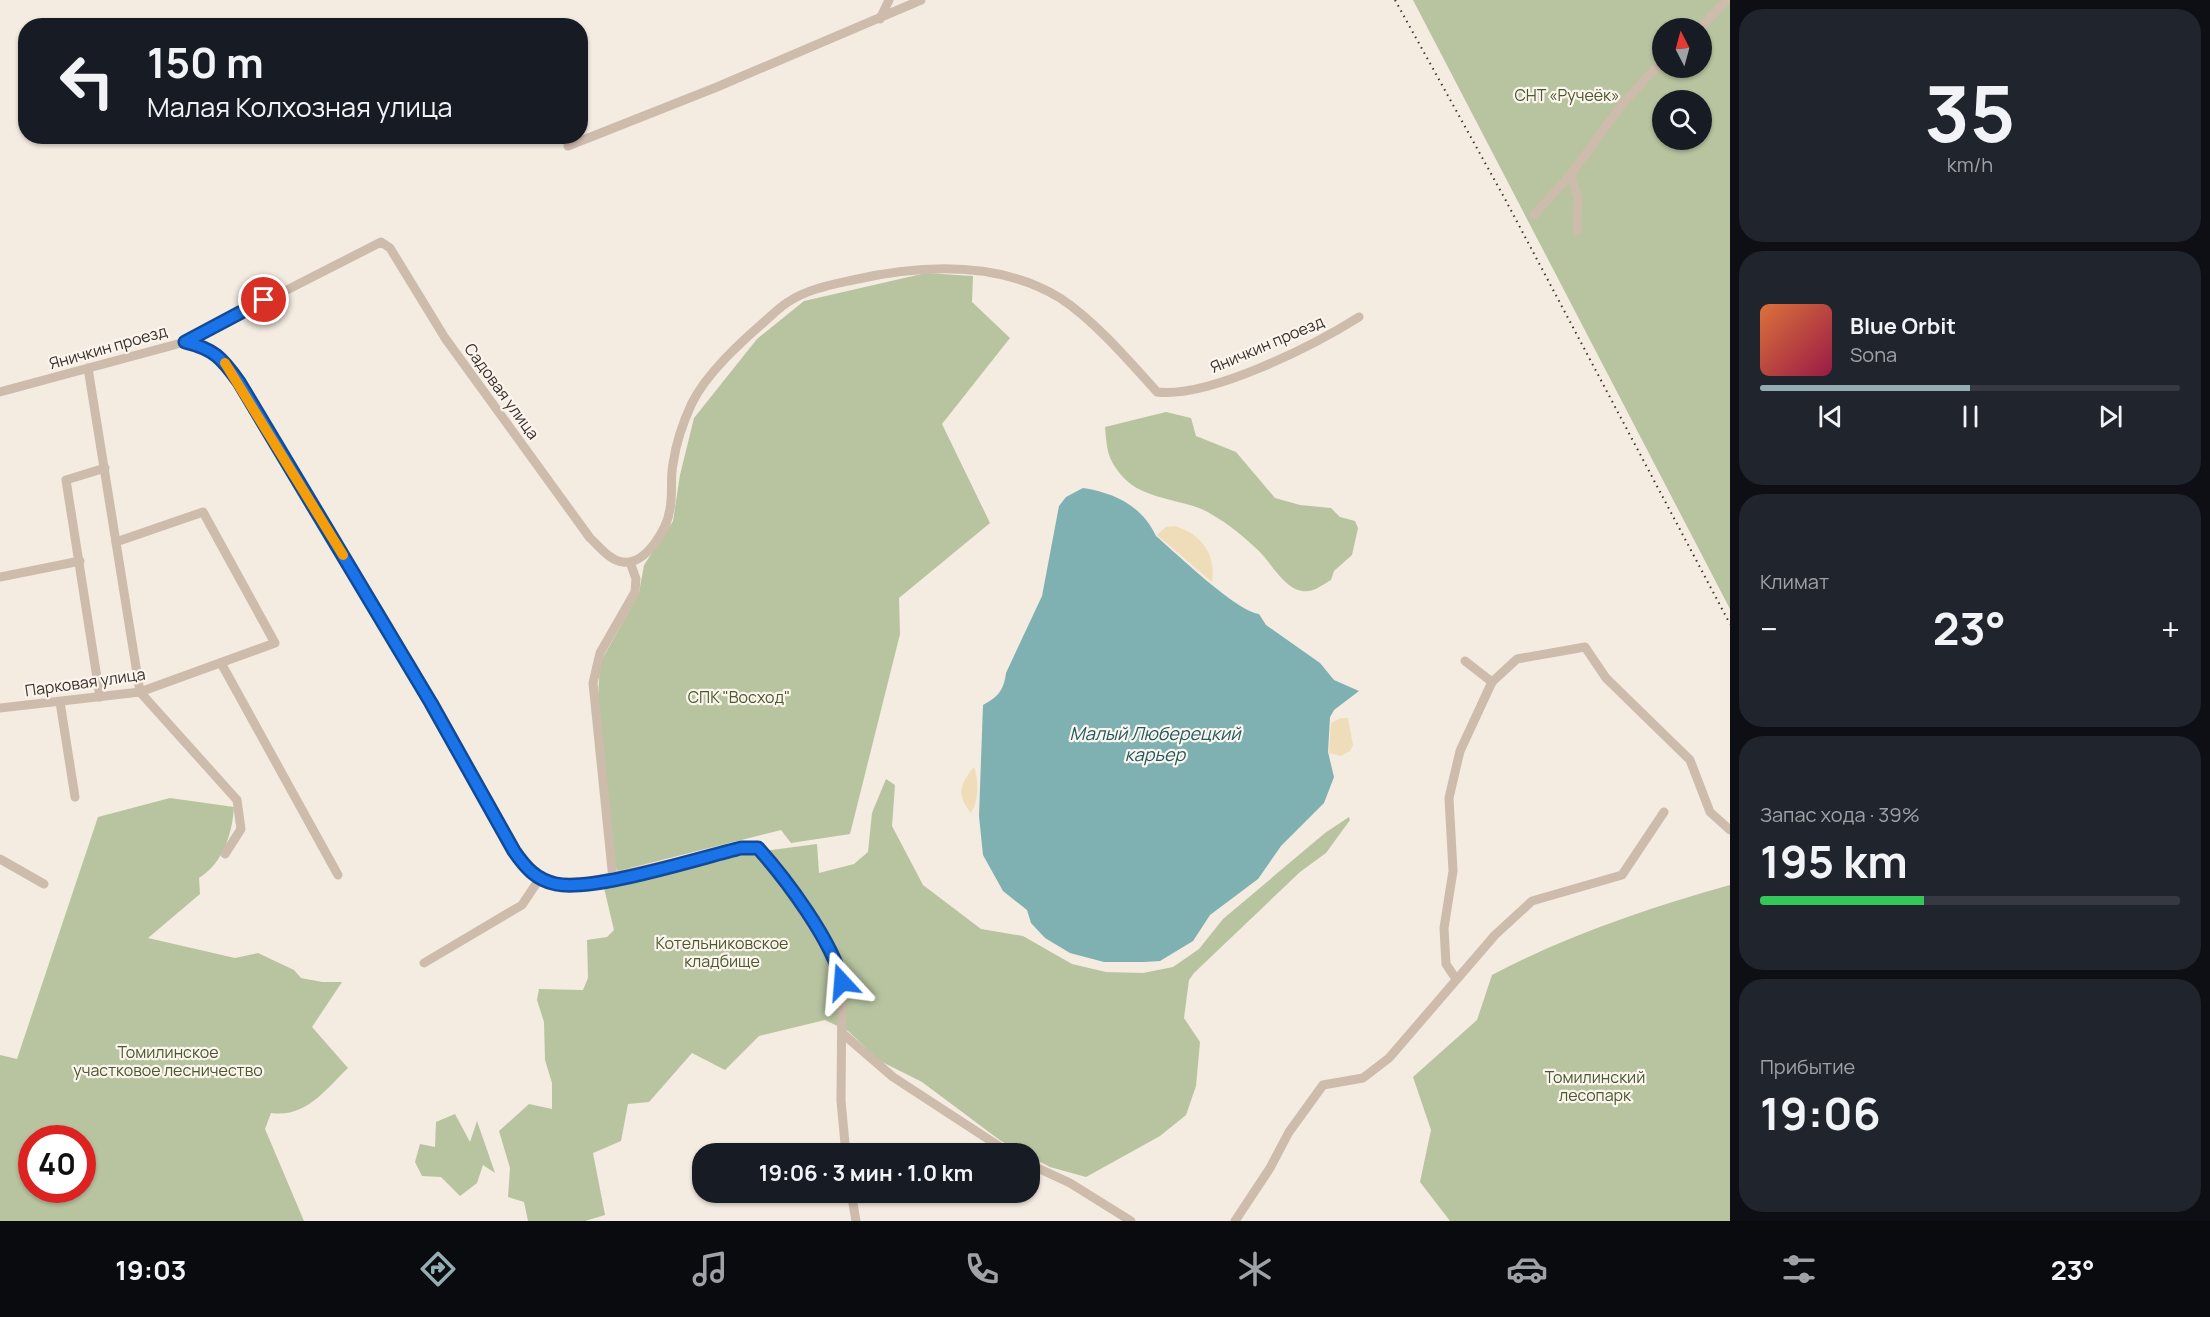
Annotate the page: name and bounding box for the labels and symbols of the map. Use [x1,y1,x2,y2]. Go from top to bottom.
north arrow [1652,18,1712,78]
park label: СНТ «Ручеёк» [1514,84,1620,106]
pin [238,274,289,325]
street label: Яничкин проезд [1207,310,1328,378]
street label: Яничкин проезд [46,320,170,374]
street label: Садовая улица [460,338,544,444]
street label: Парковая улица [23,663,147,701]
park label: СПК "Восход" [688,686,790,708]
water label: Малый Люберецкий карьер [1070,721,1242,766]
park label: Котельниковское кладбище [656,932,788,972]
position arrow [810,950,874,1014]
park label: Томилинское участковое лесничество [73,1041,263,1081]
park label: Томилинский лесопарк [1545,1066,1645,1106]
speed limit sign: 40 [18,1125,96,1203]

